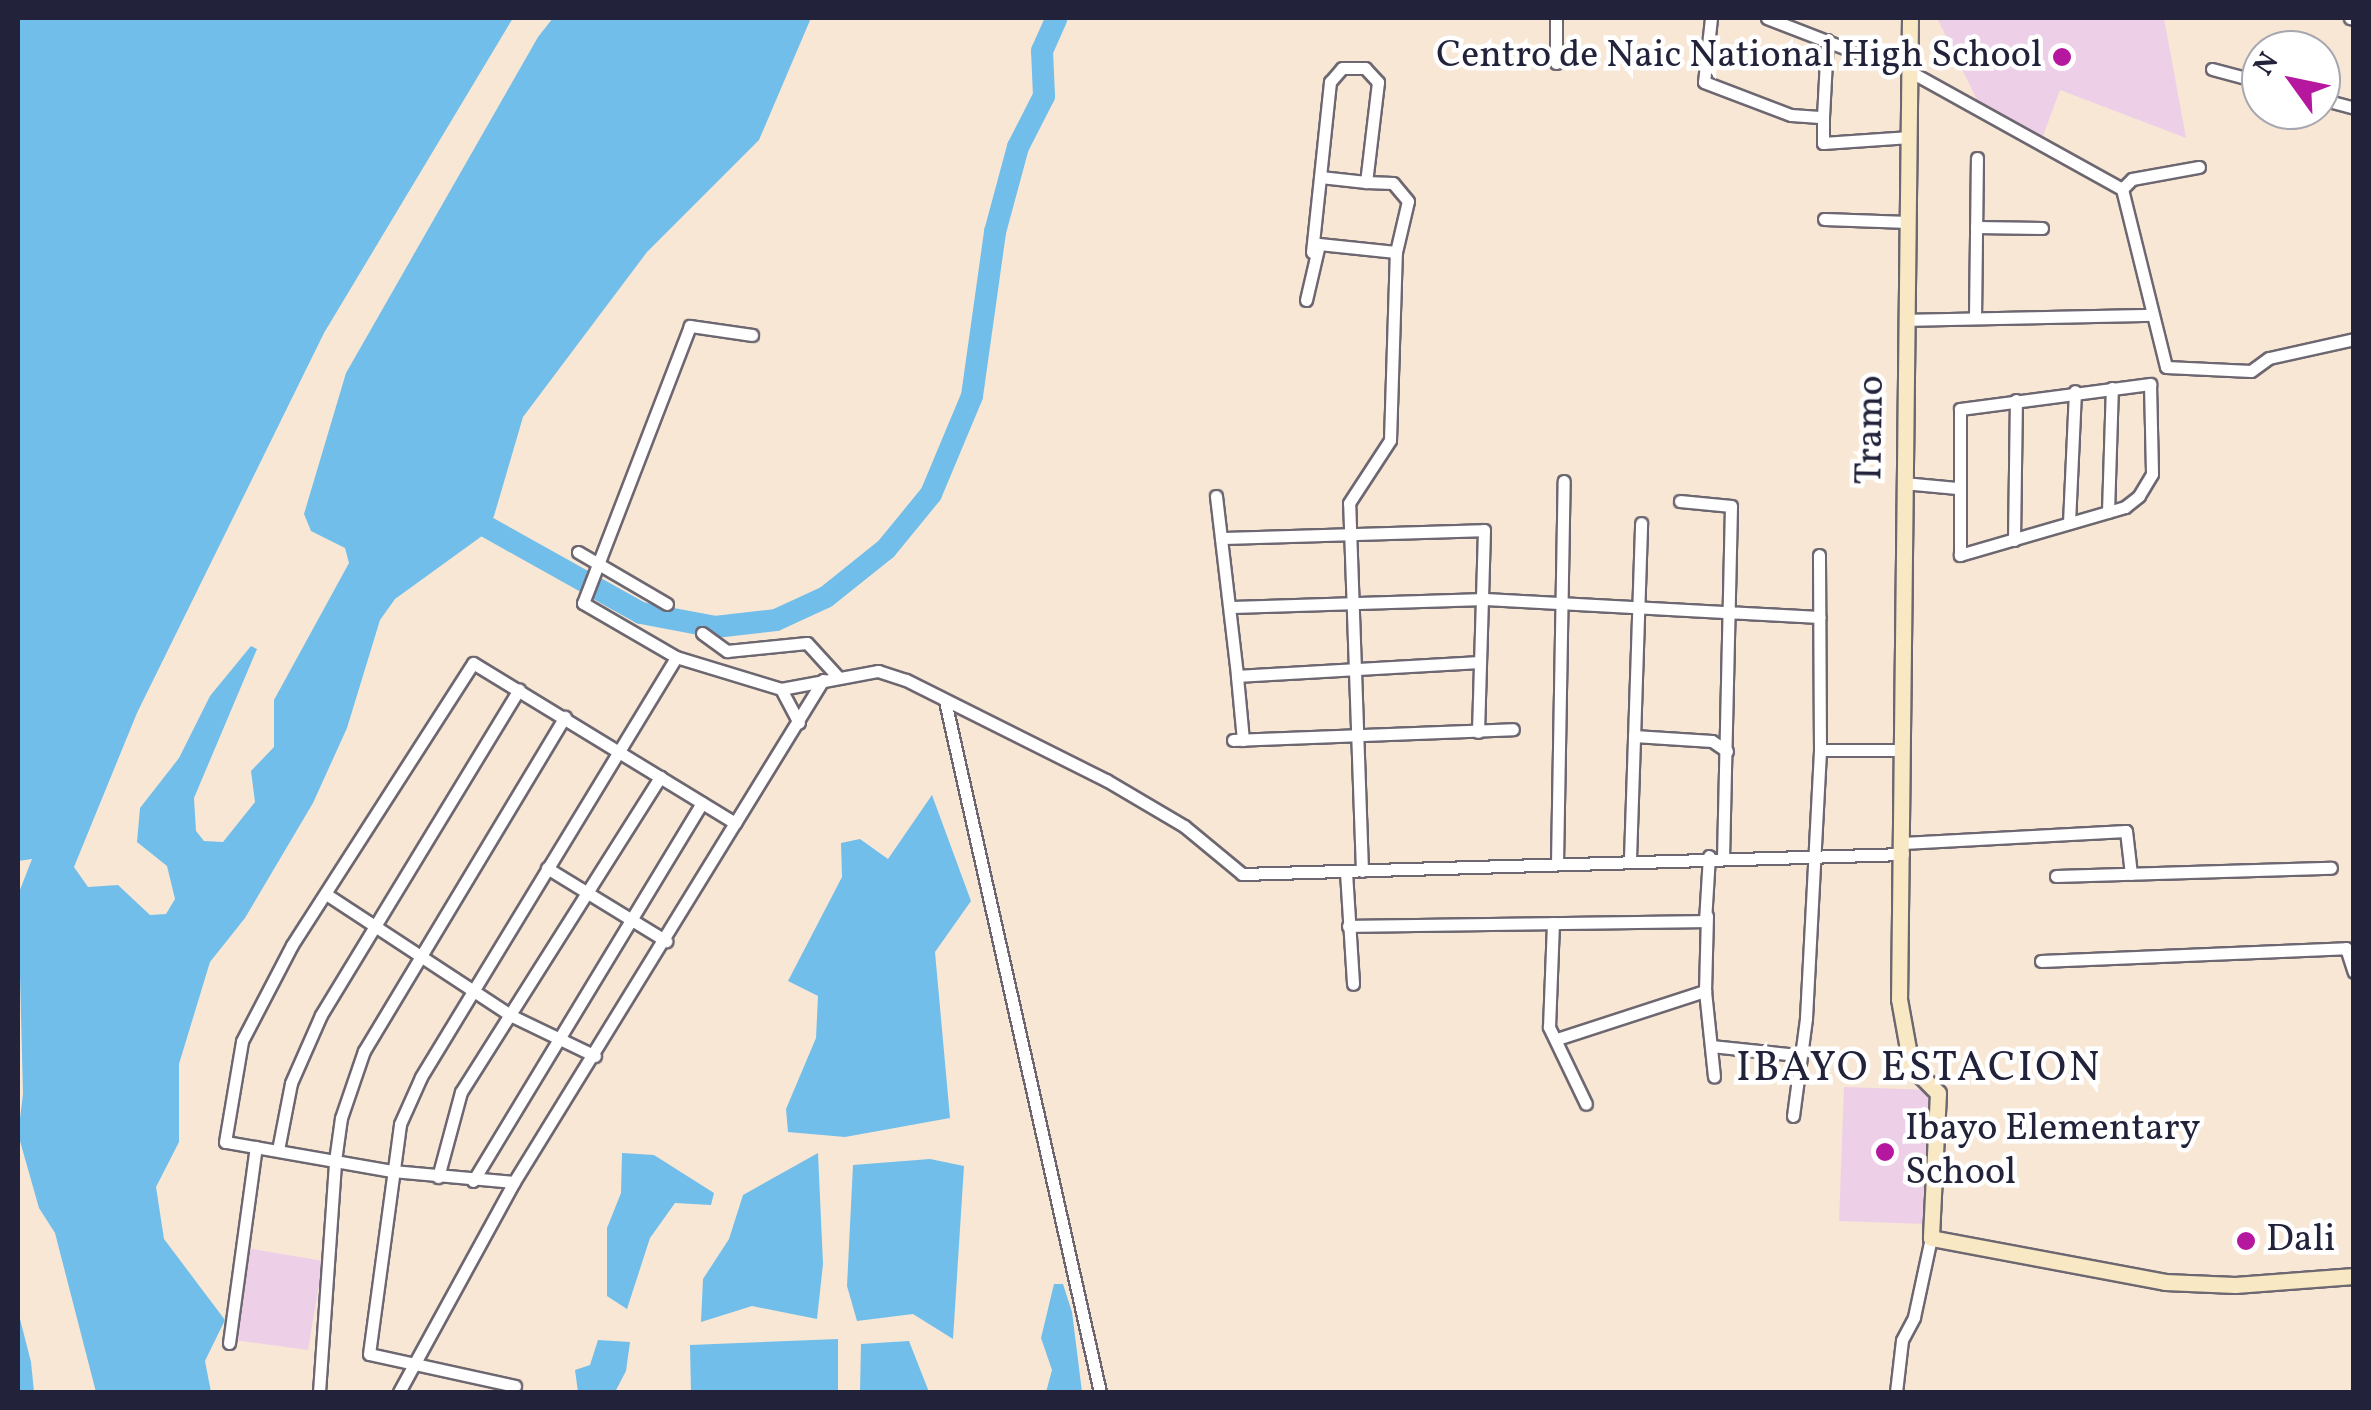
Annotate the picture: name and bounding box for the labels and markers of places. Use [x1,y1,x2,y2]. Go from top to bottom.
place label: Centro de Naic National High School [1436,34,2042,80]
marker: Centro de Naic National High School [2051,46,2073,68]
place label: Ibayo Elementary School [1905,1107,2200,1196]
marker: Ibayo Elementary School [1874,1141,1896,1163]
place label: Dali [2266,1218,2335,1264]
marker: Dali [2235,1230,2257,1252]

